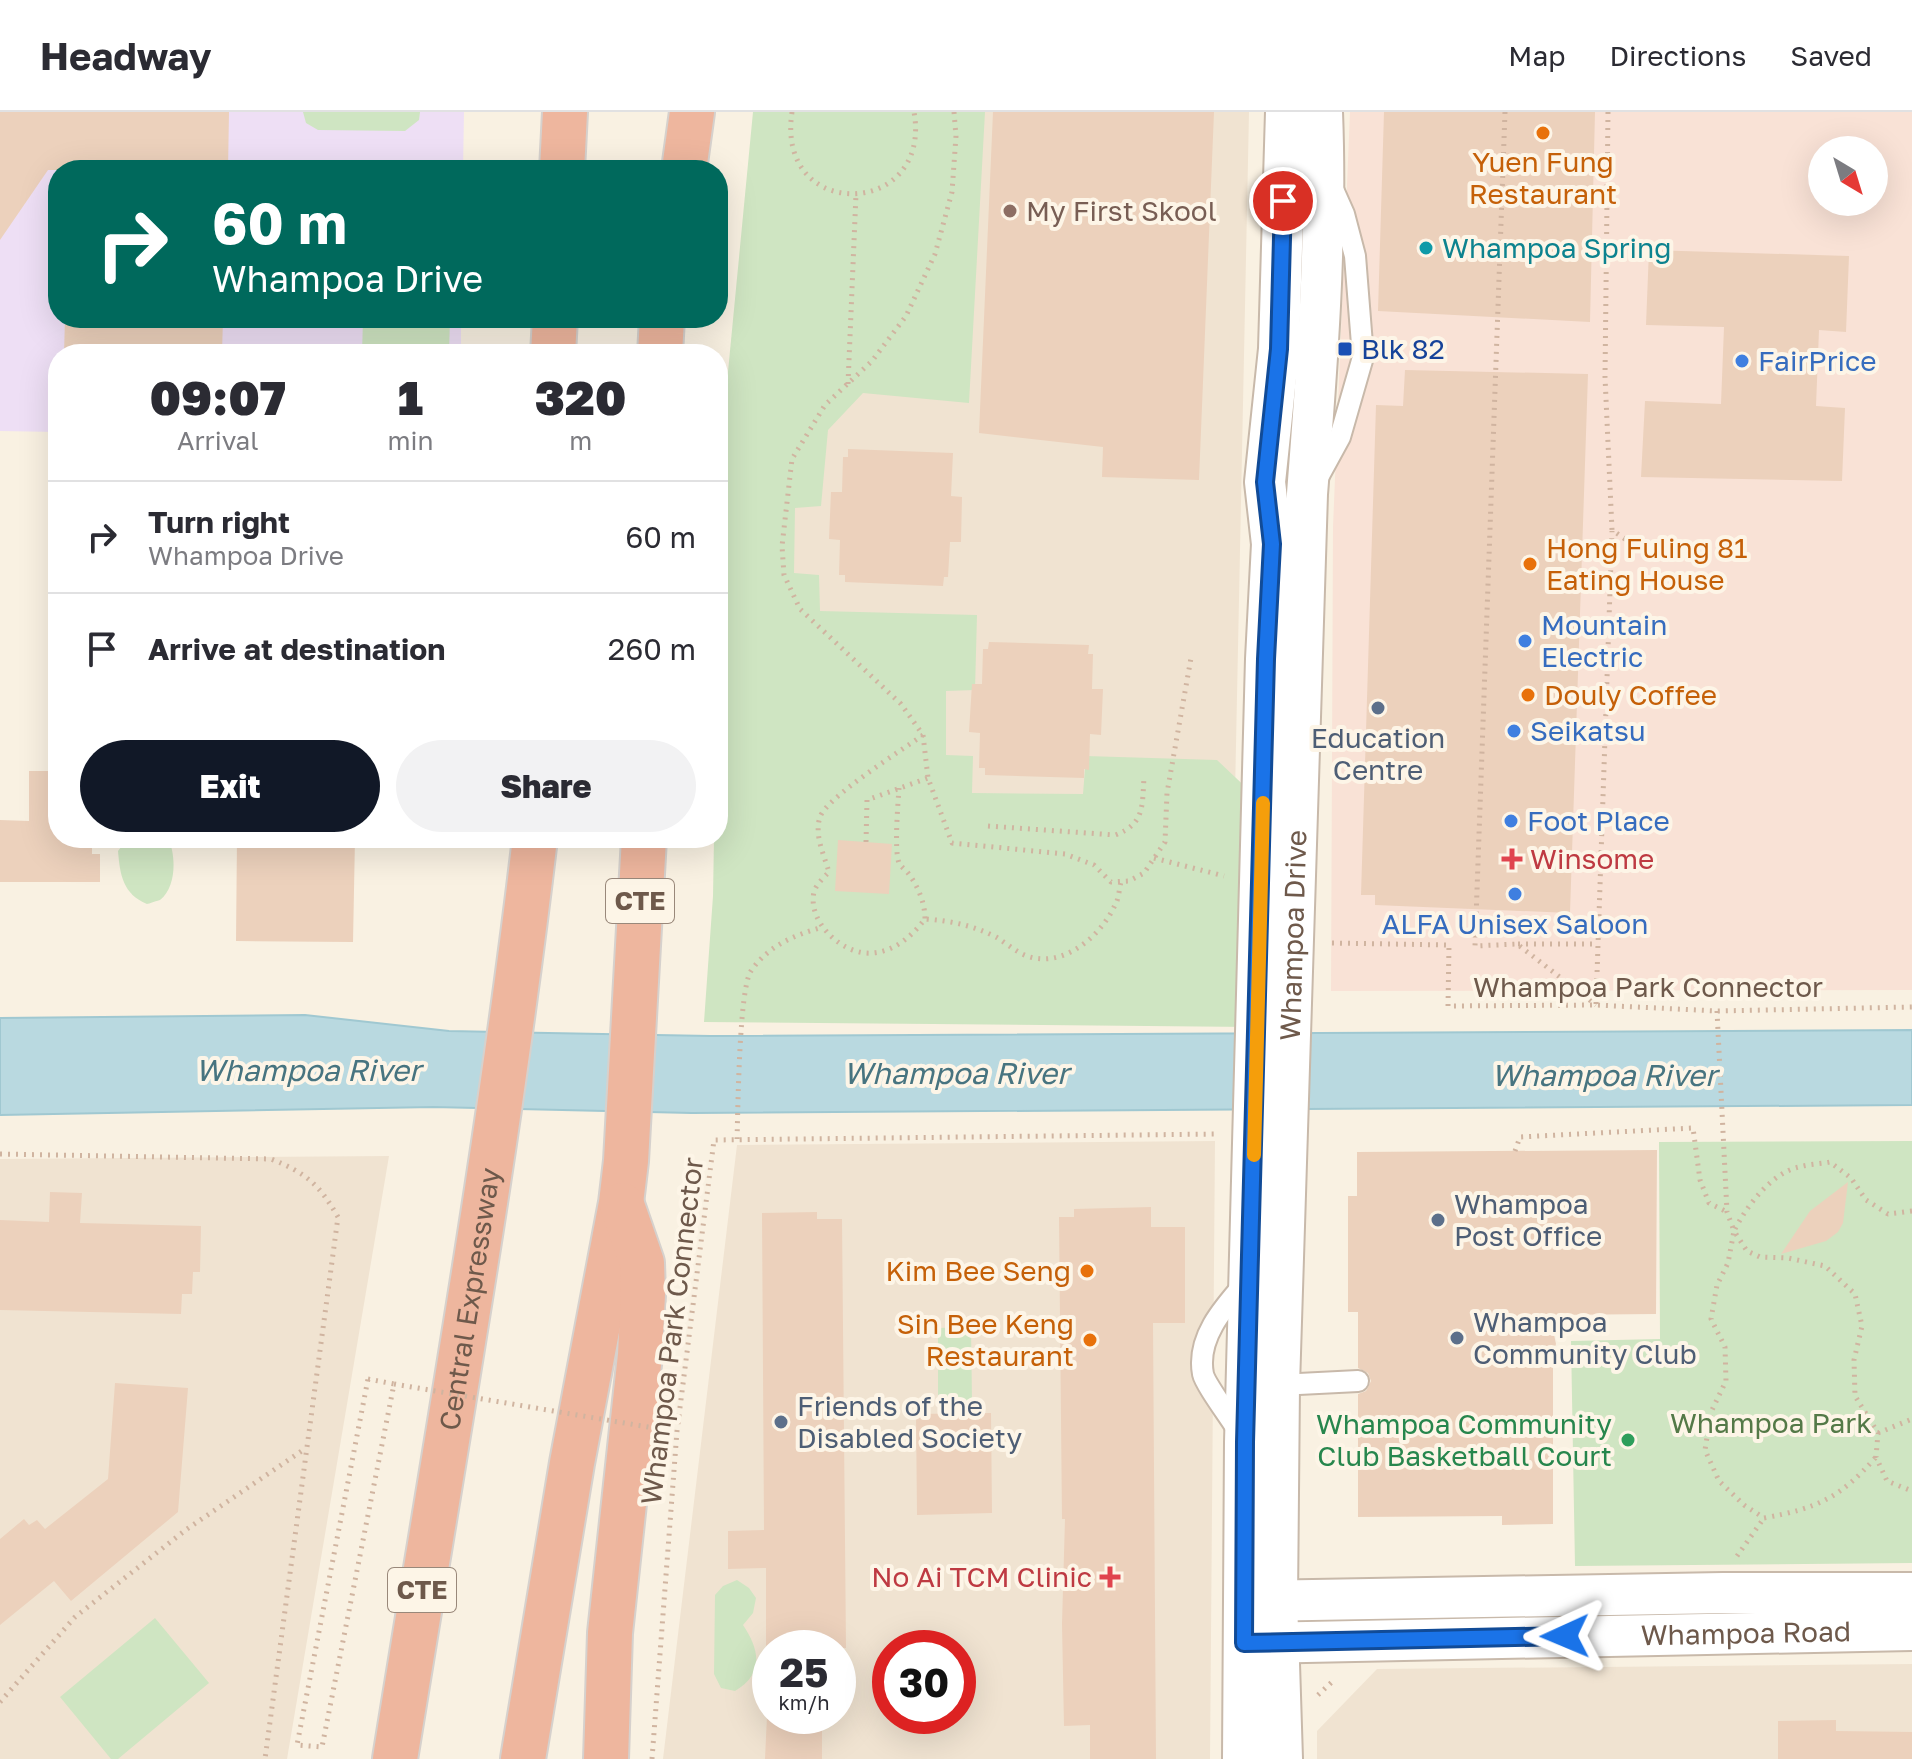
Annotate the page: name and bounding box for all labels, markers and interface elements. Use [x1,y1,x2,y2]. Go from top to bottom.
text: Headway [40,33,212,78]
text: Map [1508,39,1565,72]
text: Directions [1609,39,1746,72]
text: Saved [1790,39,1872,72]
marker: Yuen Fung Restaurant [1534,124,1552,142]
north arrow [1808,136,1888,216]
map controls [1808,136,1888,216]
place label: Yuen Fung Restaurant [1469,145,1617,210]
pin [1249,167,1317,235]
icon: arrive [1261,179,1305,223]
text: 60 m [212,189,347,256]
icon: right [80,192,184,296]
place label: My First Skool [1026,194,1217,227]
marker: My First Skool [1001,202,1019,220]
place label: Whampoa Spring [1442,231,1672,264]
marker: Whampoa Spring [1417,239,1435,257]
text: Whampoa Drive [212,257,483,300]
place label: Blk 82 [1361,332,1445,365]
marker: Blk 82 [1336,340,1354,358]
place label: FairPrice [1758,344,1877,377]
marker: FairPrice [1733,352,1751,370]
text: 09:07 [149,368,286,426]
text: 1 [398,368,423,426]
text: 320 [535,368,627,426]
text: Arrival [177,425,258,456]
text: min [387,425,433,456]
text: m [569,425,592,456]
text: Turn right [148,504,290,540]
icon: right [80,515,124,559]
text: 60 m [625,519,696,555]
place label: Hong Fuling 81 Eating House [1546,531,1748,596]
text: Whampoa Drive [148,540,344,571]
marker: Hong Fuling 81 Eating House [1521,555,1539,573]
place label: Mountain Electric [1541,608,1668,673]
icon: arrive [80,627,124,671]
text: Arrive at destination [148,631,445,667]
text: 260 m [608,631,696,667]
marker: Mountain Electric [1516,632,1534,650]
place label: Douly Coffee [1544,678,1717,711]
marker: Douly Coffee [1519,686,1537,704]
marker: Education Centre [1369,699,1387,717]
place label: Seikatsu [1530,714,1646,747]
place label: Education Centre [1311,721,1445,786]
marker: Seikatsu [1505,722,1523,740]
button: Exit [80,740,380,832]
button: Share [396,740,696,832]
place label: Foot Place [1527,804,1670,837]
marker: Foot Place [1502,812,1520,830]
street label: Whampoa Drive [1273,829,1312,1041]
place label: Winsome [1530,842,1654,875]
marker: Winsome [1501,848,1523,870]
road number: CTE [606,879,674,923]
marker: ALFA Unisex Saloon [1506,885,1524,903]
place label: ALFA Unisex Saloon [1382,907,1648,940]
street label: Whampoa Park Connector [1473,970,1823,1003]
water label: Whampoa River [195,1052,425,1088]
water label: Whampoa River [843,1055,1073,1091]
water label: Whampoa River [1491,1057,1721,1093]
street label: Whampoa Park Connector [634,1155,709,1507]
street label: Central Expressway [432,1165,506,1433]
place label: Whampoa Post Office [1454,1187,1602,1252]
marker: Whampoa Post Office [1429,1211,1447,1229]
place label: Kim Bee Seng [886,1254,1071,1287]
marker: Kim Bee Seng [1078,1262,1096,1280]
place label: Whampoa Community Club [1473,1305,1697,1370]
place label: Sin Bee Keng Restaurant [897,1307,1074,1372]
marker: Whampoa Community Club [1448,1329,1466,1347]
marker: Sin Bee Keng Restaurant [1081,1331,1099,1349]
place label: Friends of the Disabled Society [797,1389,1023,1454]
park label: Whampoa Park [1670,1406,1872,1439]
place label: Whampoa Community Club Basketball Court [1316,1407,1612,1472]
marker: Friends of the Disabled Society [772,1413,790,1431]
marker: Whampoa Community Club Basketball Court [1619,1431,1637,1449]
place label: No Ai TCM Clinic [871,1560,1092,1593]
marker: No Ai TCM Clinic [1099,1566,1121,1588]
road number: CTE [388,1568,456,1612]
position arrow [1523,1594,1607,1678]
street label: Whampoa Road [1640,1614,1851,1651]
speed limit sign: 30 [872,1630,976,1734]
text: 25 [780,1648,828,1696]
text: km/h [779,1690,829,1714]

